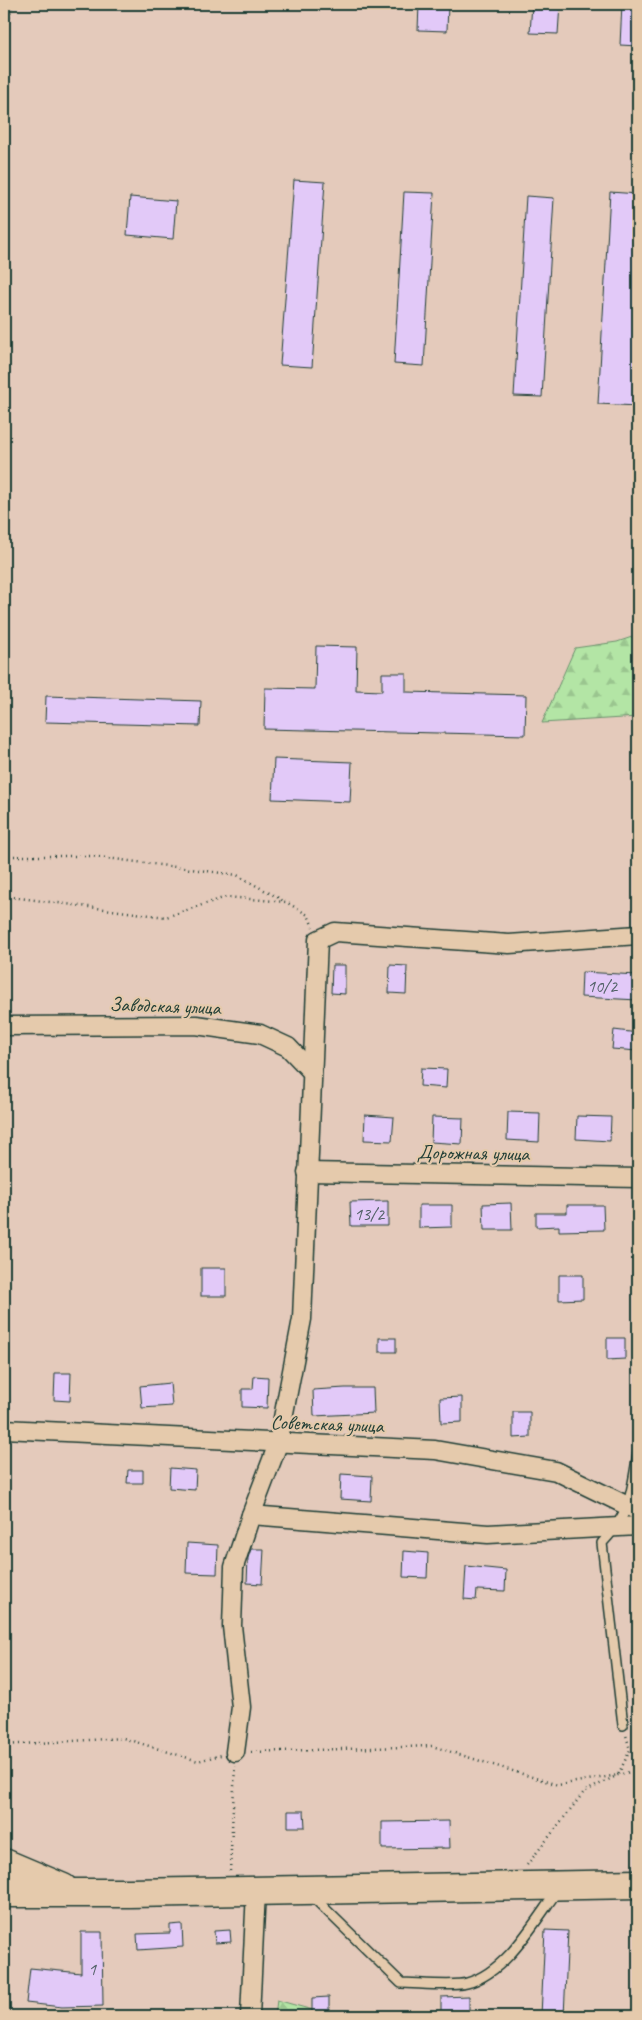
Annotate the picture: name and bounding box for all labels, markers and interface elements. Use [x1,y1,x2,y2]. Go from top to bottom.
house number: 10/2 [587,975,619,997]
street label: Заводская улица [109,992,222,1020]
street label: Дорожная улица [417,1140,531,1167]
house number: 13/2 [354,1203,386,1225]
street label: Советская улица [270,1410,385,1439]
house number: 1 [88,1958,97,1980]

